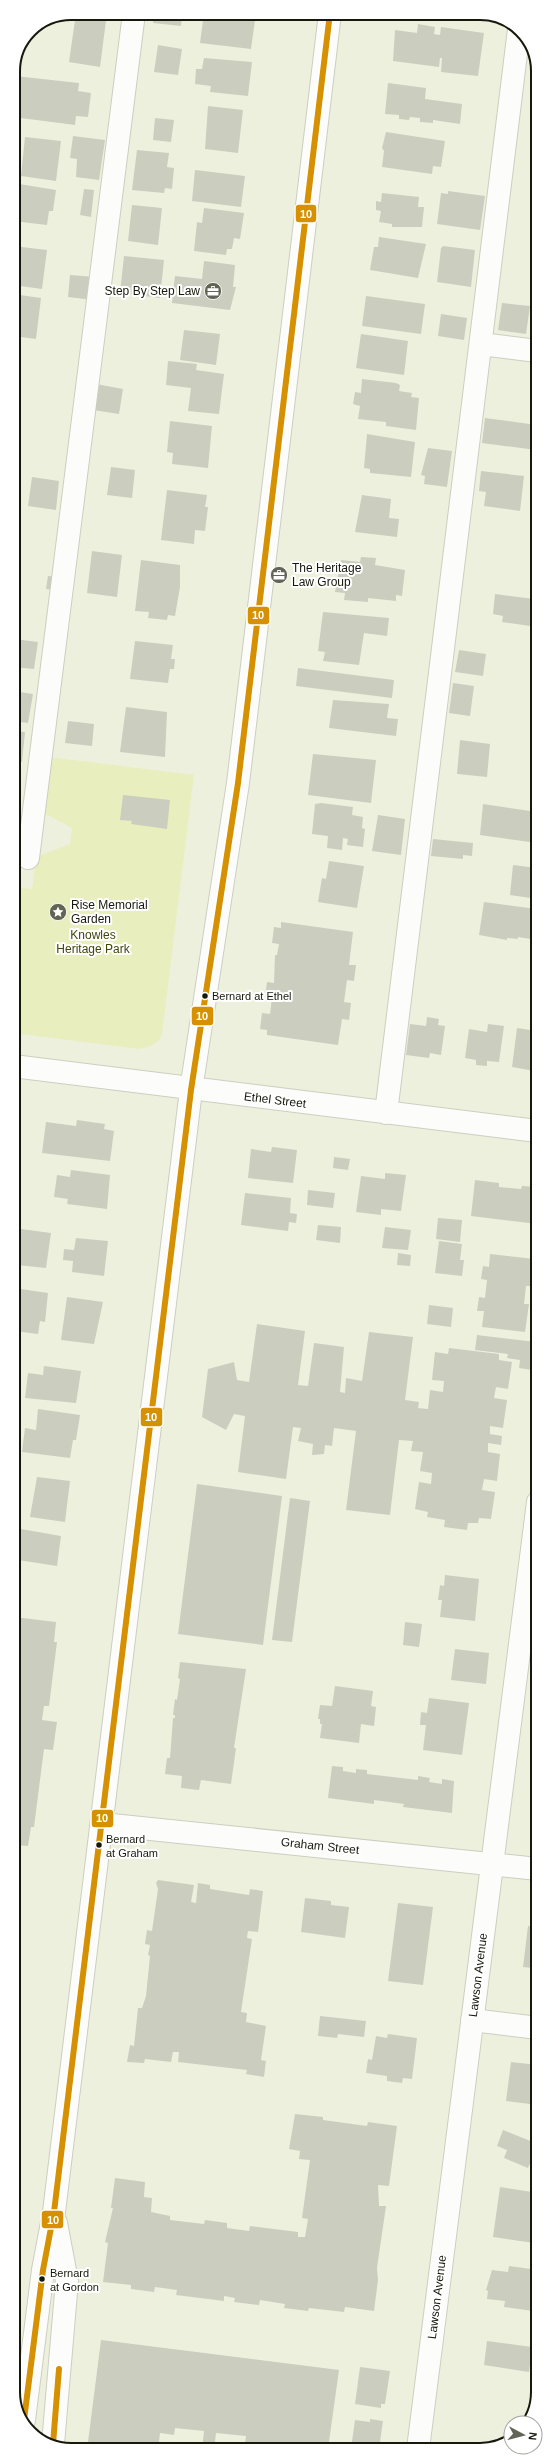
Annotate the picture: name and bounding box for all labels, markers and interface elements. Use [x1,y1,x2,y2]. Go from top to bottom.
line badge: 10 [295,204,317,223]
text: 10 [300,208,312,220]
office icon: Step By Step Law [203,281,223,301]
place label: Step By Step Law [105,284,200,298]
place label: The Heritage Law Group [292,561,362,589]
office icon: The Heritage Law Group [269,565,289,585]
line badge: 10 [247,606,270,625]
text: 10 [252,609,264,621]
place label: Rise Memorial Garden [71,898,148,926]
place icon: Rise Memorial Garden [48,902,68,922]
park label: Knowles Heritage Park [56,928,131,956]
place label: Bernard at Ethel [212,990,292,1002]
marker: Bernard at Ethel [200,991,210,1001]
line badge: 10 [191,1006,214,1026]
text: 10 [196,1010,208,1022]
street label: Ethel Street [243,1089,308,1111]
line badge: 10 [140,1407,163,1427]
text: 10 [145,1411,157,1423]
line badge: 10 [91,1809,114,1828]
text: 10 [96,1812,108,1824]
place label: Bernard at Graham [106,1833,158,1859]
street label: Graham Street [280,1835,361,1857]
marker: Bernard at Graham [94,1840,104,1850]
street label: Lawson Avenue [466,1932,490,2018]
line badge: 10 [41,2210,64,2229]
text: 10 [47,2214,59,2226]
street label: Lawson Avenue [425,2254,449,2340]
place label: Bernard at Gordon [50,2267,99,2293]
marker: Bernard at Gordon [37,2274,47,2284]
north arrow [503,2415,543,2455]
text: N [526,2432,539,2441]

